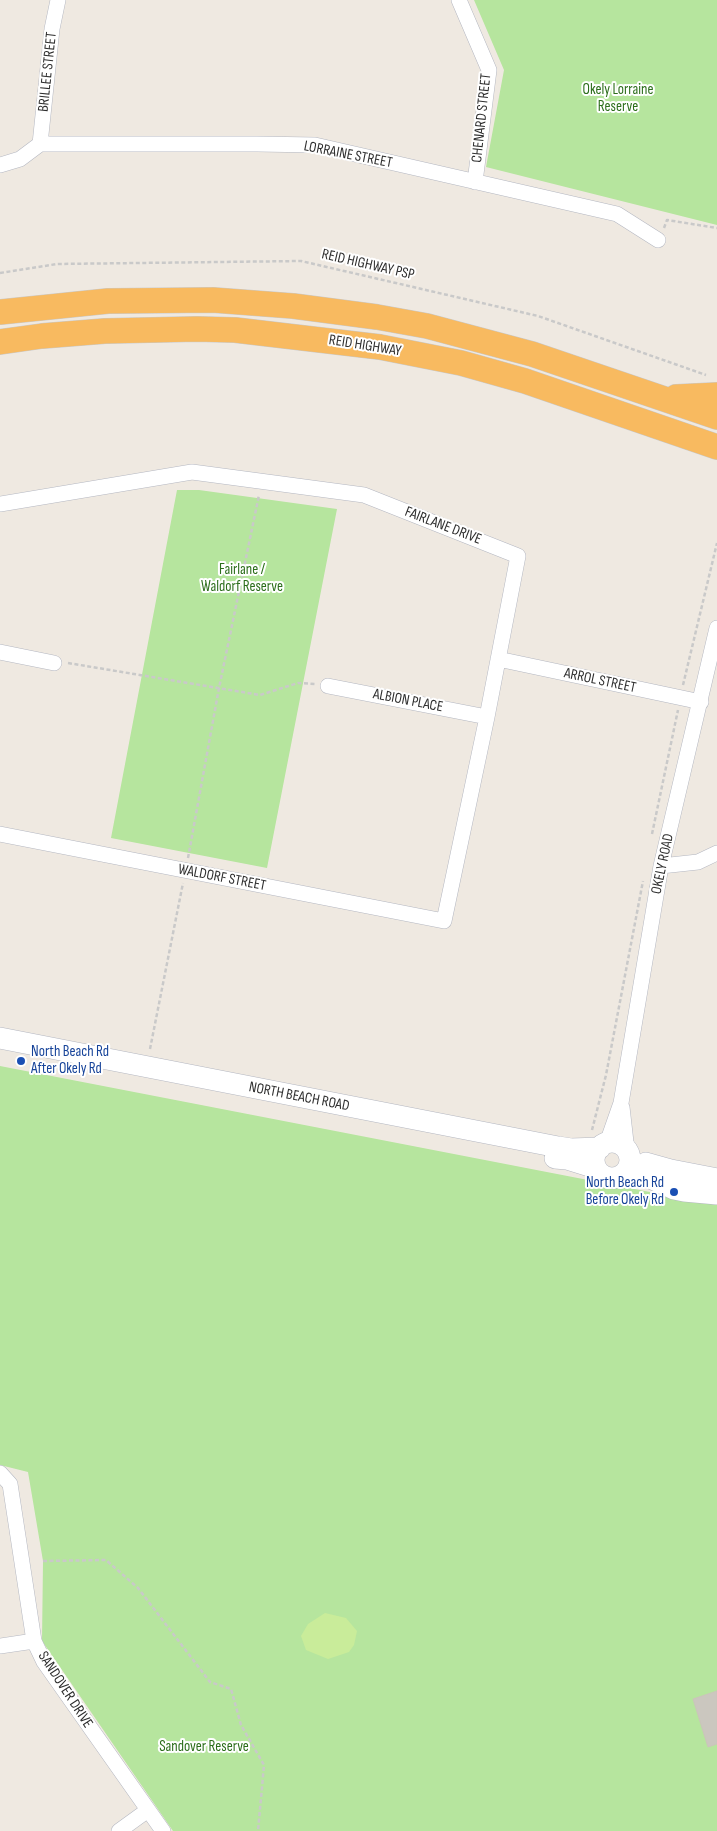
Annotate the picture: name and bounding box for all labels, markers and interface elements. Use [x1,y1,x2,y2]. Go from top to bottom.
street label: BRILLEE STREET [35,31,61,113]
street label: CHENARD STREET [468,72,496,164]
park label: Okely Lorraine Reserve [583,81,653,116]
street label: LORRAINE STREET [302,138,394,172]
street label: REID HIGHWAY PSP [320,246,416,284]
street label: REID HIGHWAY [327,331,403,361]
street label: FAIRLANE DRIVE [402,503,484,549]
park label: Fairlane / Waldorf Reserve [201,561,283,596]
street label: ARROL STREET [562,665,638,697]
street label: ALBION PLACE [371,685,445,717]
street label: OKELY ROAD [648,832,678,896]
street label: WALDORF STREET [177,861,267,895]
place label: North Beach Rd After Okely Rd [31,1043,109,1078]
marker: North Beach Rd After Okely Rd [15,1055,27,1067]
street label: NORTH BEACH ROAD [247,1078,351,1116]
place label: North Beach Rd Before Okely Rd [586,1174,664,1209]
marker: North Beach Rd Before Okely Rd [668,1186,680,1198]
street label: SANDOVER DRIVE [34,1648,96,1732]
park label: Sandover Reserve [159,1738,249,1756]

